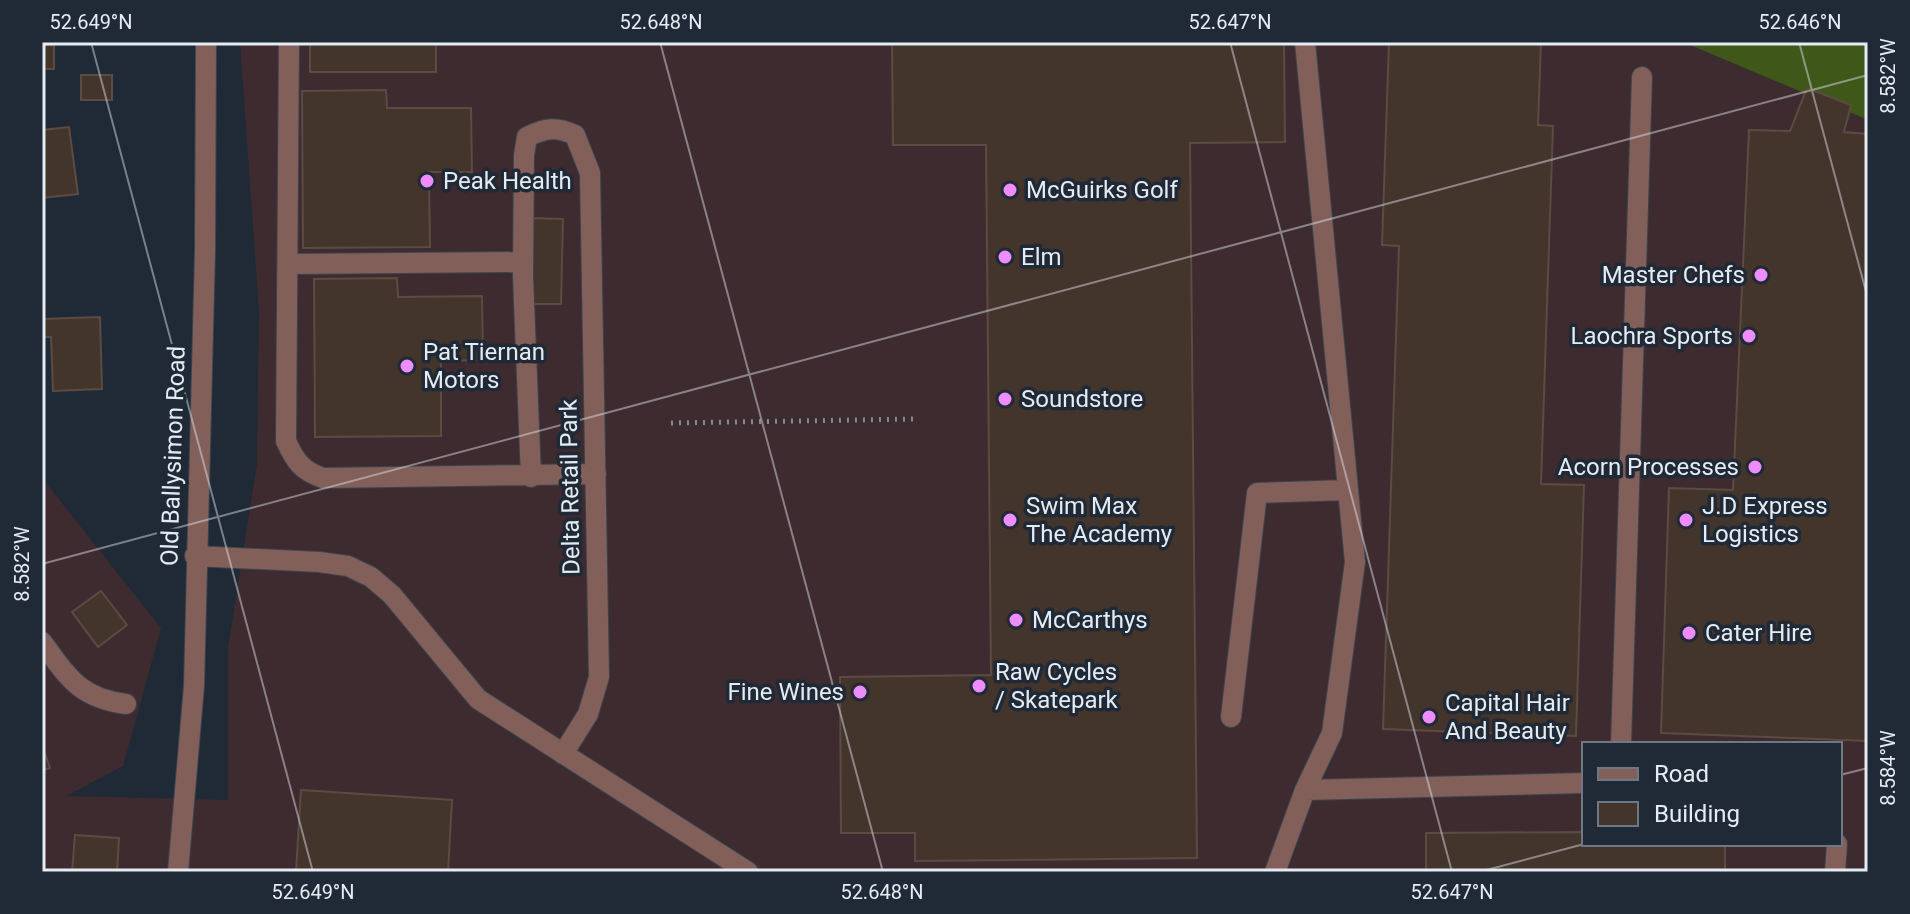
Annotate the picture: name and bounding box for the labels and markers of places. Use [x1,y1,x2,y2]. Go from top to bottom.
place label: Peak Health [443,167,572,195]
marker: Peak Health [418,172,436,190]
place label: McGuirks Golf [1026,176,1178,204]
marker: McGuirks Golf [1001,181,1019,199]
place label: Elm [1021,243,1062,271]
marker: Elm [996,248,1014,266]
place label: Master Chefs [1602,261,1745,289]
marker: Master Chefs [1752,266,1770,284]
place label: Laochra Sports [1571,322,1733,350]
marker: Laochra Sports [1740,327,1758,345]
place label: Pat Tiernan Motors [423,338,545,394]
marker: Pat Tiernan Motors [398,357,416,375]
place label: Soundstore [1021,385,1143,413]
marker: Soundstore [996,390,1014,408]
place label: Acorn Processes [1558,453,1739,481]
marker: Acorn Processes [1746,458,1764,476]
place label: Swim Max The Academy [1026,492,1173,548]
place label: J.D Express Logistics [1702,492,1828,548]
marker: Swim Max The Academy [1001,511,1019,529]
marker: J.D Express Logistics [1677,511,1695,529]
place label: McCarthys [1032,606,1148,634]
marker: McCarthys [1007,611,1025,629]
place label: Cater Hire [1705,619,1812,647]
marker: Cater Hire [1680,624,1698,642]
place label: Raw Cycles / Skatepark [995,658,1119,714]
marker: Raw Cycles / Skatepark [970,677,988,695]
place label: Fine Wines [727,678,844,706]
marker: Fine Wines [851,683,869,701]
place label: Capital Hair And Beauty [1445,689,1570,745]
marker: Capital Hair And Beauty [1420,708,1438,726]

